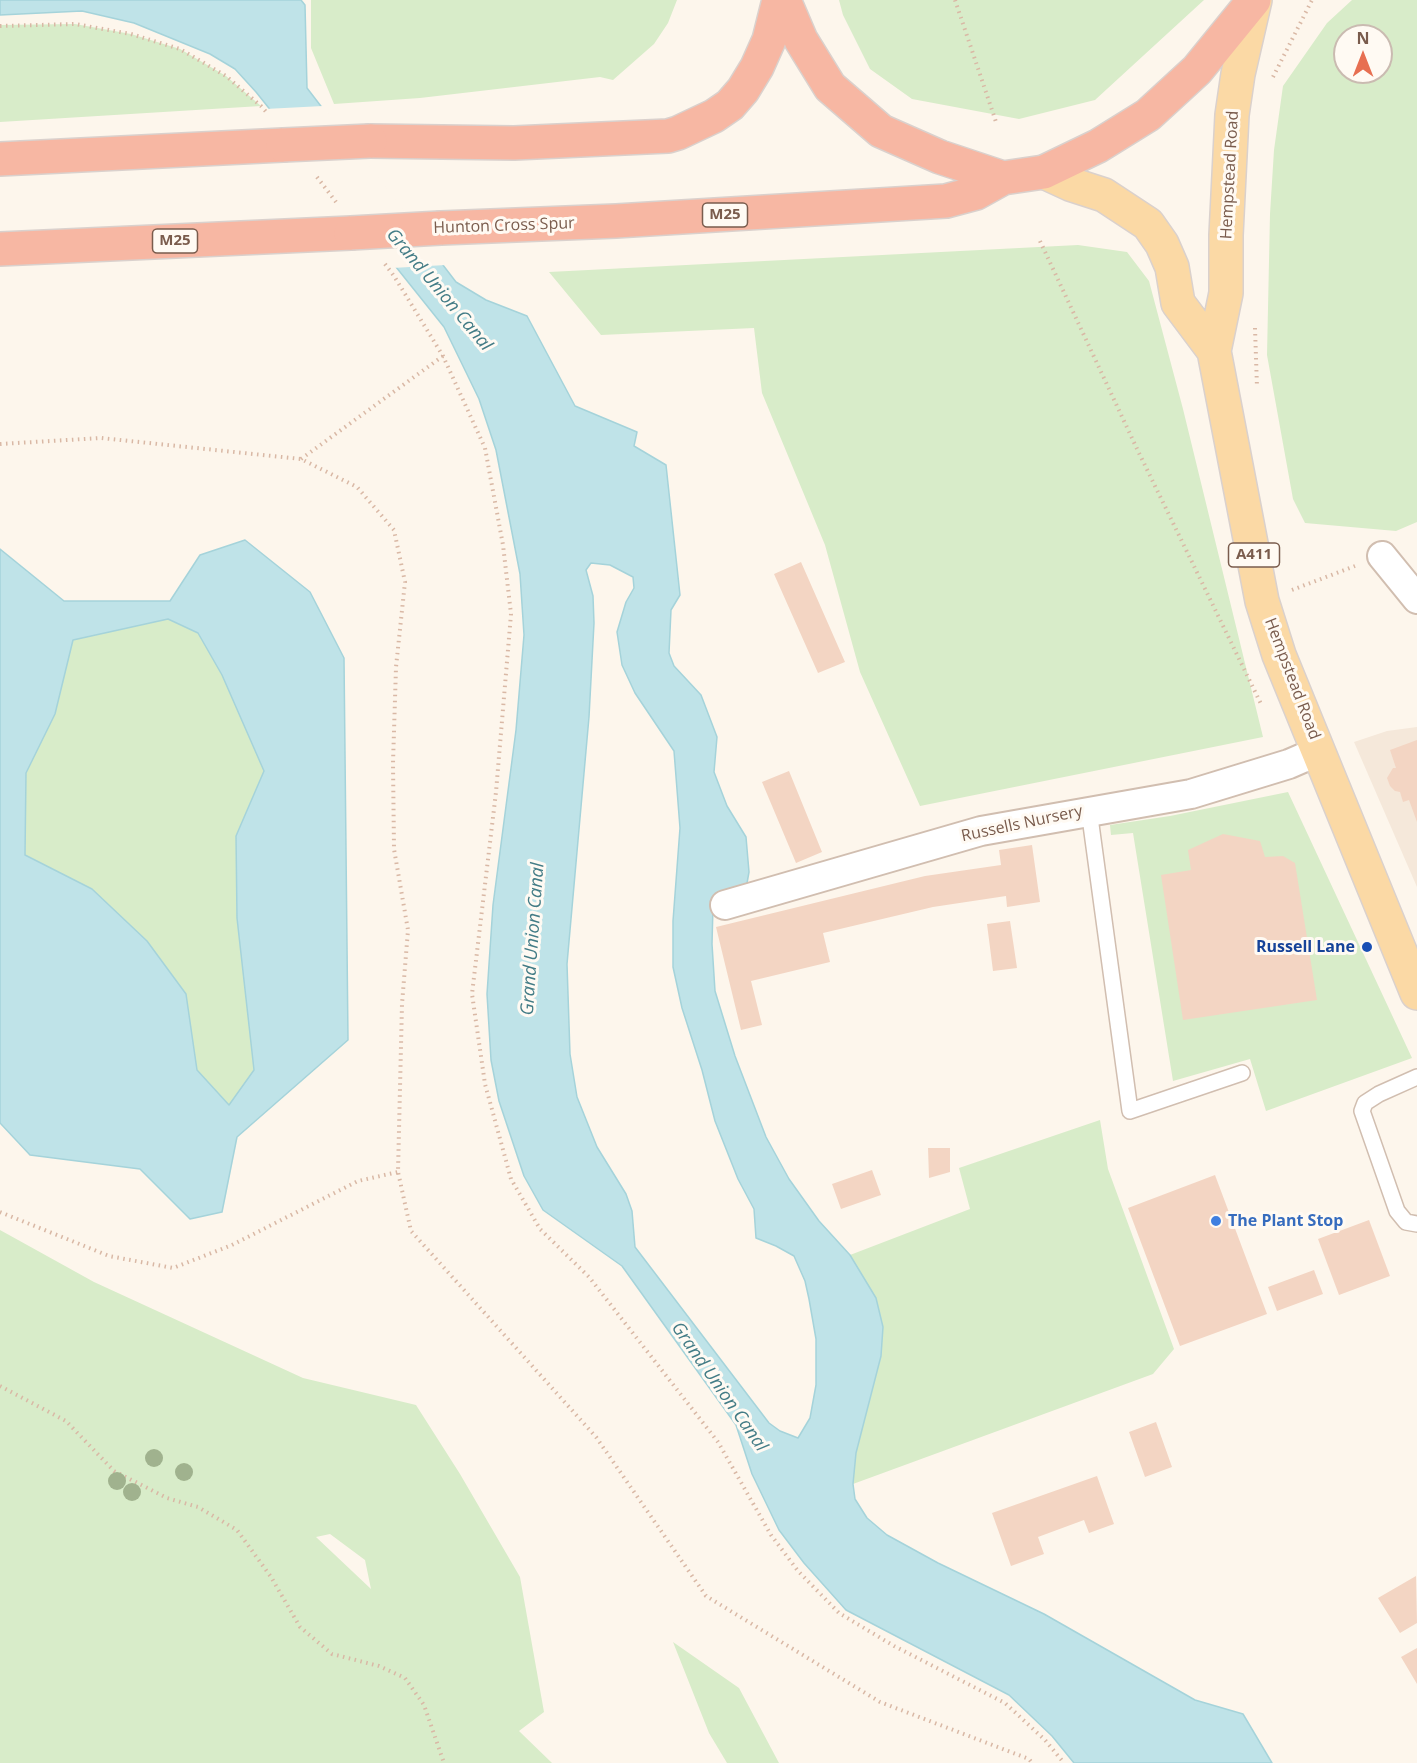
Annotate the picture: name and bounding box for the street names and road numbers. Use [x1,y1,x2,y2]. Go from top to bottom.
street label: Hempstead Road [1217,110,1243,240]
road number: M25 [702,203,748,227]
street label: Hunton Cross Spur [433,214,575,238]
road number: M25 [152,229,198,253]
road number: A411 [1228,543,1280,567]
street label: Hempstead Road [1260,615,1324,743]
street label: Russells Nursery [960,802,1084,846]

